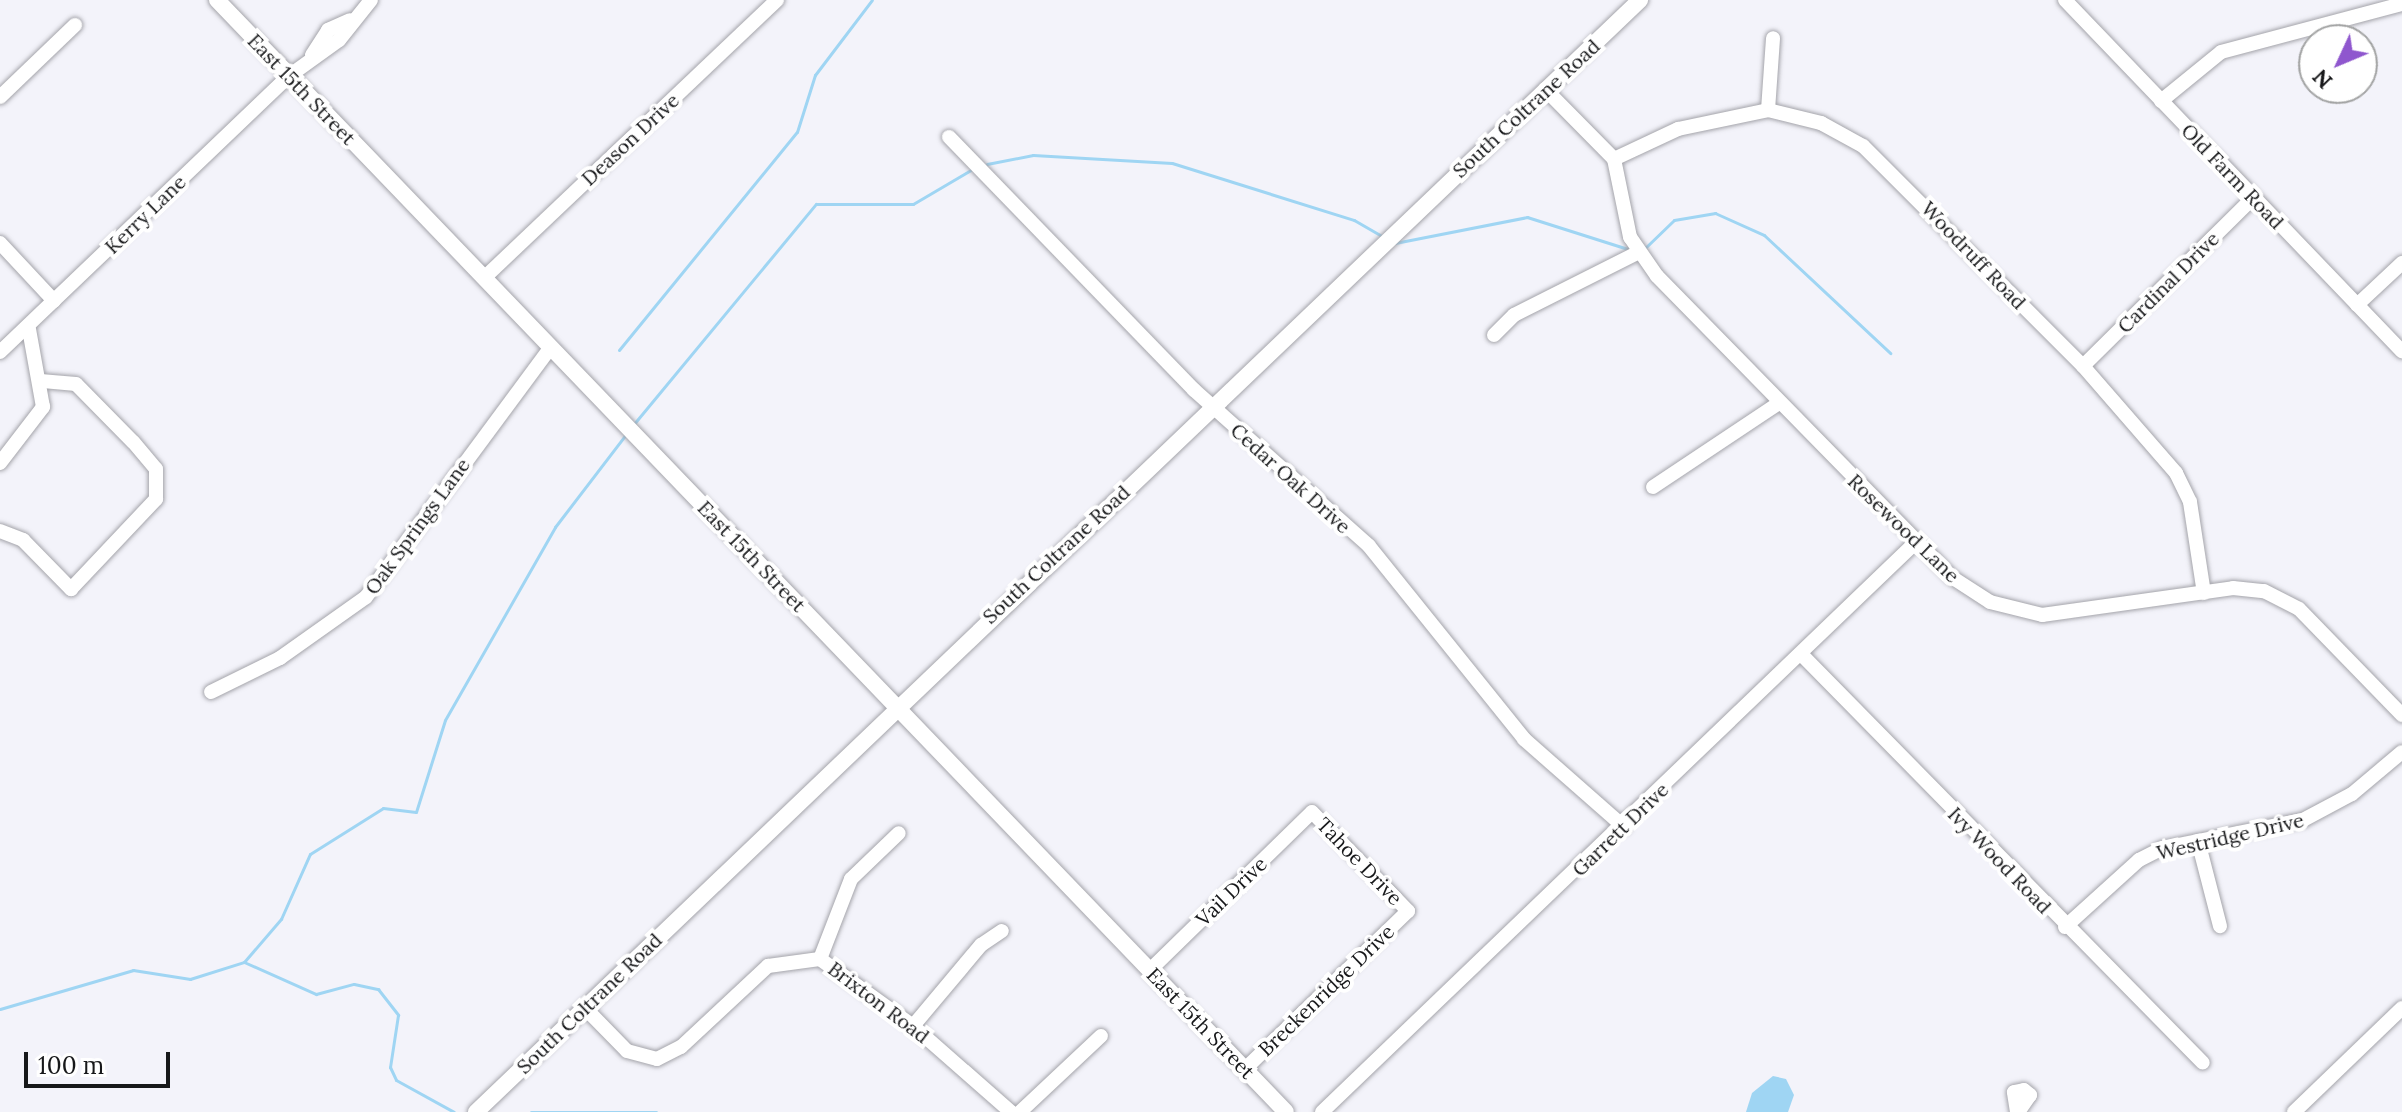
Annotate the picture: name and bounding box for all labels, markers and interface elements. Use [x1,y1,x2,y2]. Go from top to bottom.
north arrow [2298,24,2378,104]
street label: East 15th Street [243,29,361,149]
street label: South Coltrane Road [1447,34,1605,182]
text: N [2306,63,2338,95]
street label: Deason Drive [576,88,684,190]
street label: Old Farm Road [2177,118,2289,234]
street label: Kerry Lane [100,170,190,258]
street label: Woodruff Road [1917,196,2031,314]
street label: Cardinal Drive [2112,226,2224,338]
street label: Cedar Oak Drive [1226,418,1356,538]
street label: Oak Springs Lane [359,453,475,599]
street label: Rosewood Lane [1843,469,1965,587]
street label: South Coltrane Road [977,480,1135,628]
street label: East 15th Street [693,496,811,616]
street label: Garrett Drive [1567,777,1673,881]
street label: Ivy Wood Road [1943,802,2057,918]
street label: Westridge Drive [2154,807,2306,865]
street label: Tahoe Drive [1312,812,1408,910]
street label: Vail Drive [1191,851,1271,931]
street label: Breckenridge Drive [1253,919,1399,1061]
street label: South Coltrane Road [511,928,667,1078]
street label: Brixton Road [824,956,934,1048]
street label: East 15th Street [1142,963,1260,1083]
scale bar [28,1036,174,1086]
text: 100 m [38,1050,104,1081]

